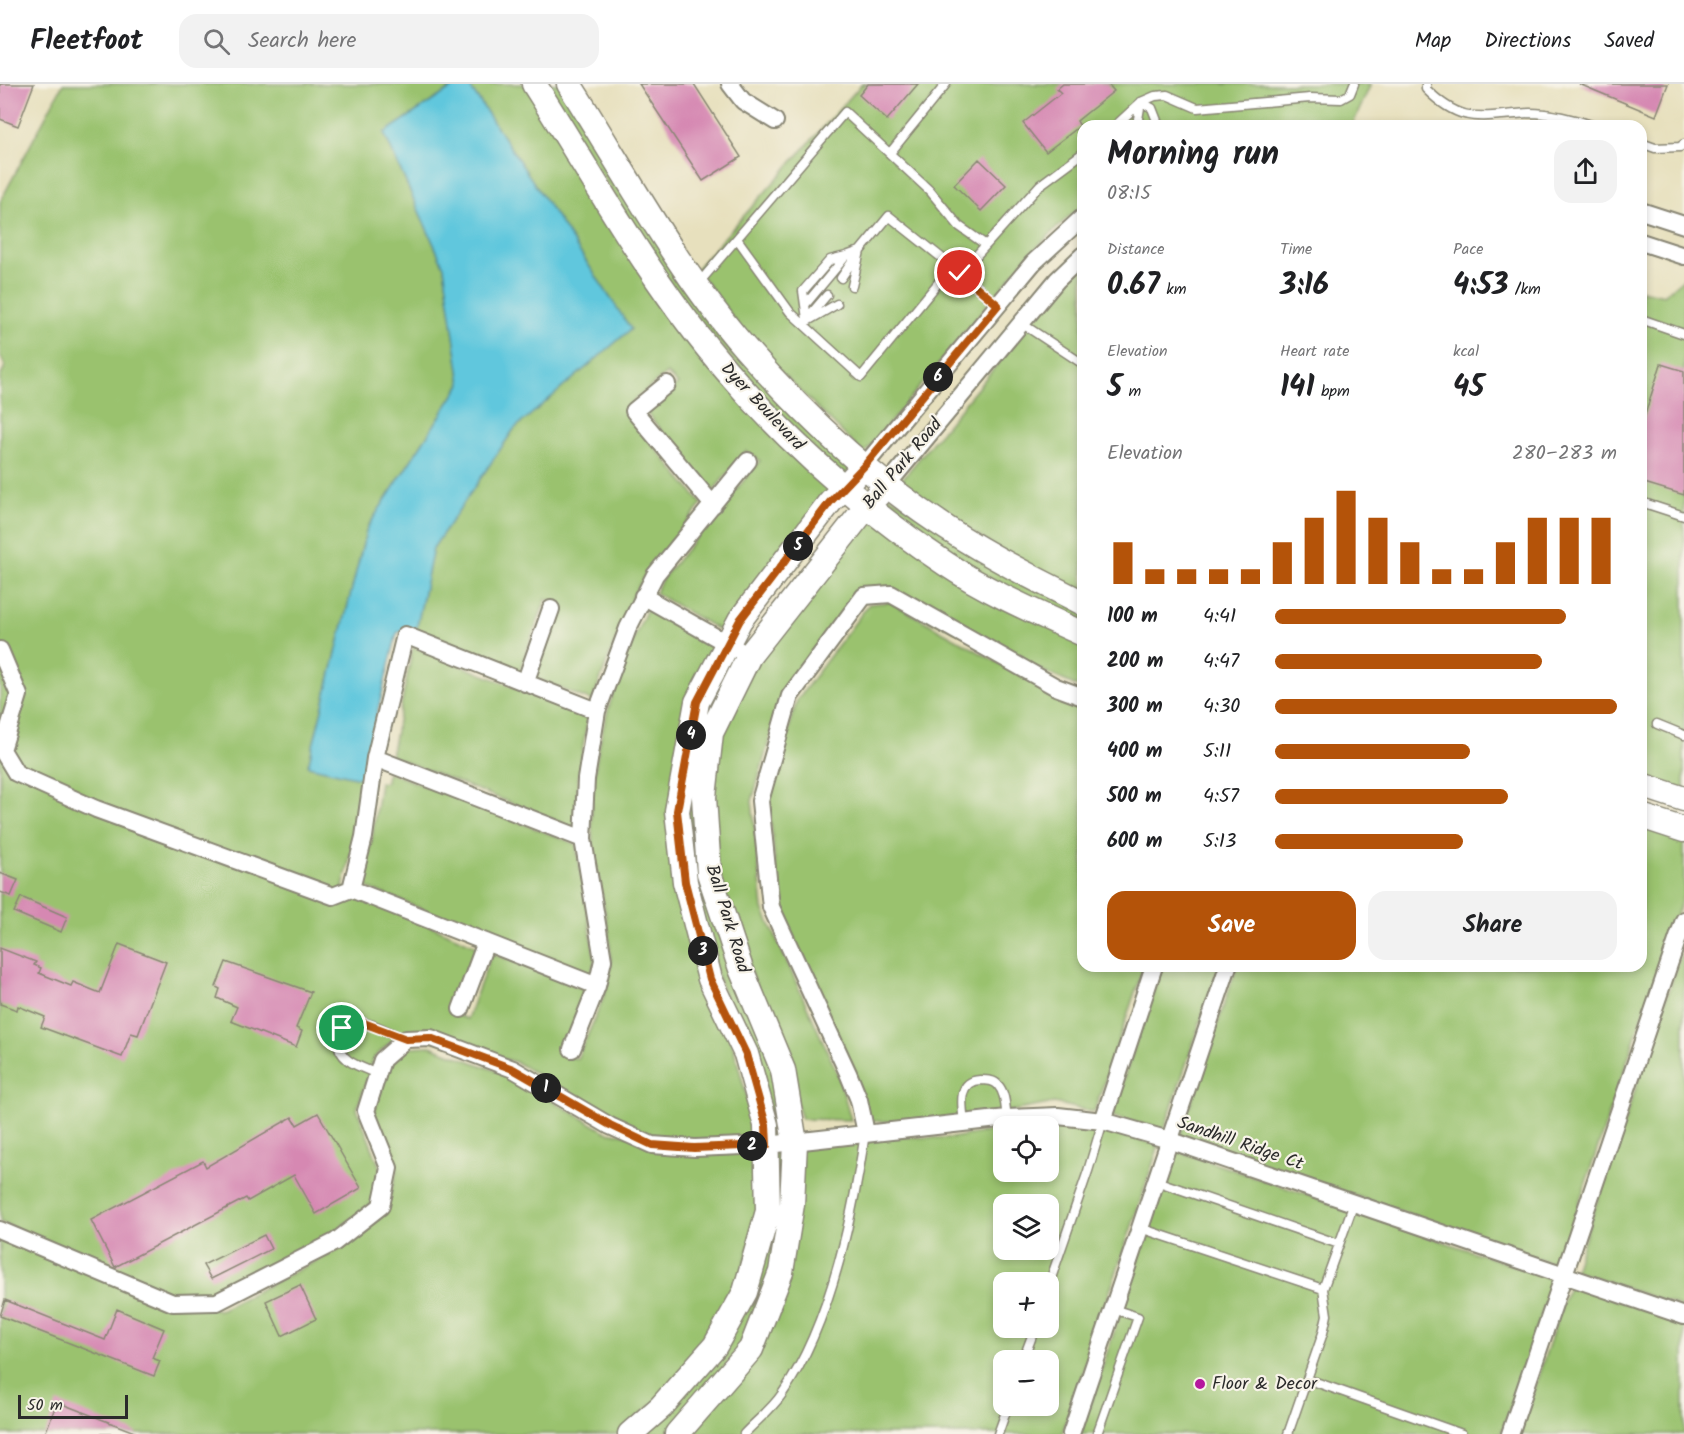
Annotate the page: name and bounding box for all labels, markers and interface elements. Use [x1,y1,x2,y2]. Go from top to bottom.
search box [179,14,599,68]
text: Fleetfoot [30,19,143,64]
text: Search here [248,24,356,59]
icon: search [200,25,233,58]
text: Map [1415,25,1451,58]
text: Directions [1484,25,1571,58]
text: Saved [1604,25,1654,58]
text: Morning run [1107,129,1279,182]
button: share [1554,140,1617,203]
text: 08:15 [1107,178,1151,210]
text: Distance [1107,237,1165,262]
text: Time [1280,237,1312,262]
text: Pace [1453,237,1484,262]
pin [934,247,985,298]
icon: check [943,256,976,289]
text: 0.67 [1107,262,1160,310]
text: 3:16 [1280,262,1329,310]
text: 4:53 [1453,262,1508,310]
text: km [1160,277,1187,302]
text: /km [1508,277,1541,302]
text: Elevation [1107,339,1168,364]
text: Heart rate [1280,339,1350,364]
text: kcal [1453,339,1479,364]
street label: Dyer Boulevard [713,356,812,459]
pin: 6 [923,362,953,392]
text: 6 [934,364,942,389]
text: 5 [1107,364,1122,412]
text: 141 [1280,364,1314,412]
text: 45 [1453,364,1485,412]
text: m [1122,379,1141,404]
text: bpm [1314,379,1350,404]
street label: Ball Park Road [856,411,951,516]
text: Elevation [1107,438,1183,470]
text: 280–283 m [1512,438,1617,470]
pin: 5 [783,531,813,561]
text: 5 [794,533,802,558]
text: 100 m [1107,601,1158,633]
text: 4:41 [1203,601,1236,633]
text: 200 m [1107,646,1163,678]
text: 4:47 [1203,646,1239,678]
text: 300 m [1107,691,1163,723]
text: 4:30 [1203,691,1240,723]
pin: 4 [676,720,706,750]
text: 4 [687,722,695,747]
text: 400 m [1107,736,1163,768]
text: 5:11 [1203,736,1231,768]
text: 500 m [1107,781,1162,813]
text: 4:57 [1203,781,1239,813]
text: 600 m [1107,826,1162,858]
text: 5:13 [1203,826,1236,858]
street label: Ball Park Road [697,861,758,978]
button: Save [1107,891,1356,960]
button: Share [1368,891,1617,960]
pin: 3 [688,936,718,966]
text: 3 [699,938,707,963]
pin [316,1002,367,1053]
icon: arrive [325,1011,358,1044]
pin: 1 [531,1073,561,1103]
text: 1 [544,1075,548,1100]
street label: Sandhill Ridge Ct [1173,1109,1308,1180]
map controls [993,1116,1059,1416]
button: locate [993,1116,1059,1182]
pin: 2 [737,1131,767,1161]
text: 2 [747,1133,757,1158]
button: layers [993,1194,1059,1260]
button: + [993,1272,1059,1338]
button: − [993,1350,1059,1416]
place label: Floor & Decor [1212,1370,1318,1399]
marker: Floor & Decor [1193,1377,1207,1391]
scale bar [18,1392,128,1420]
text: 50 m [27,1393,63,1418]

